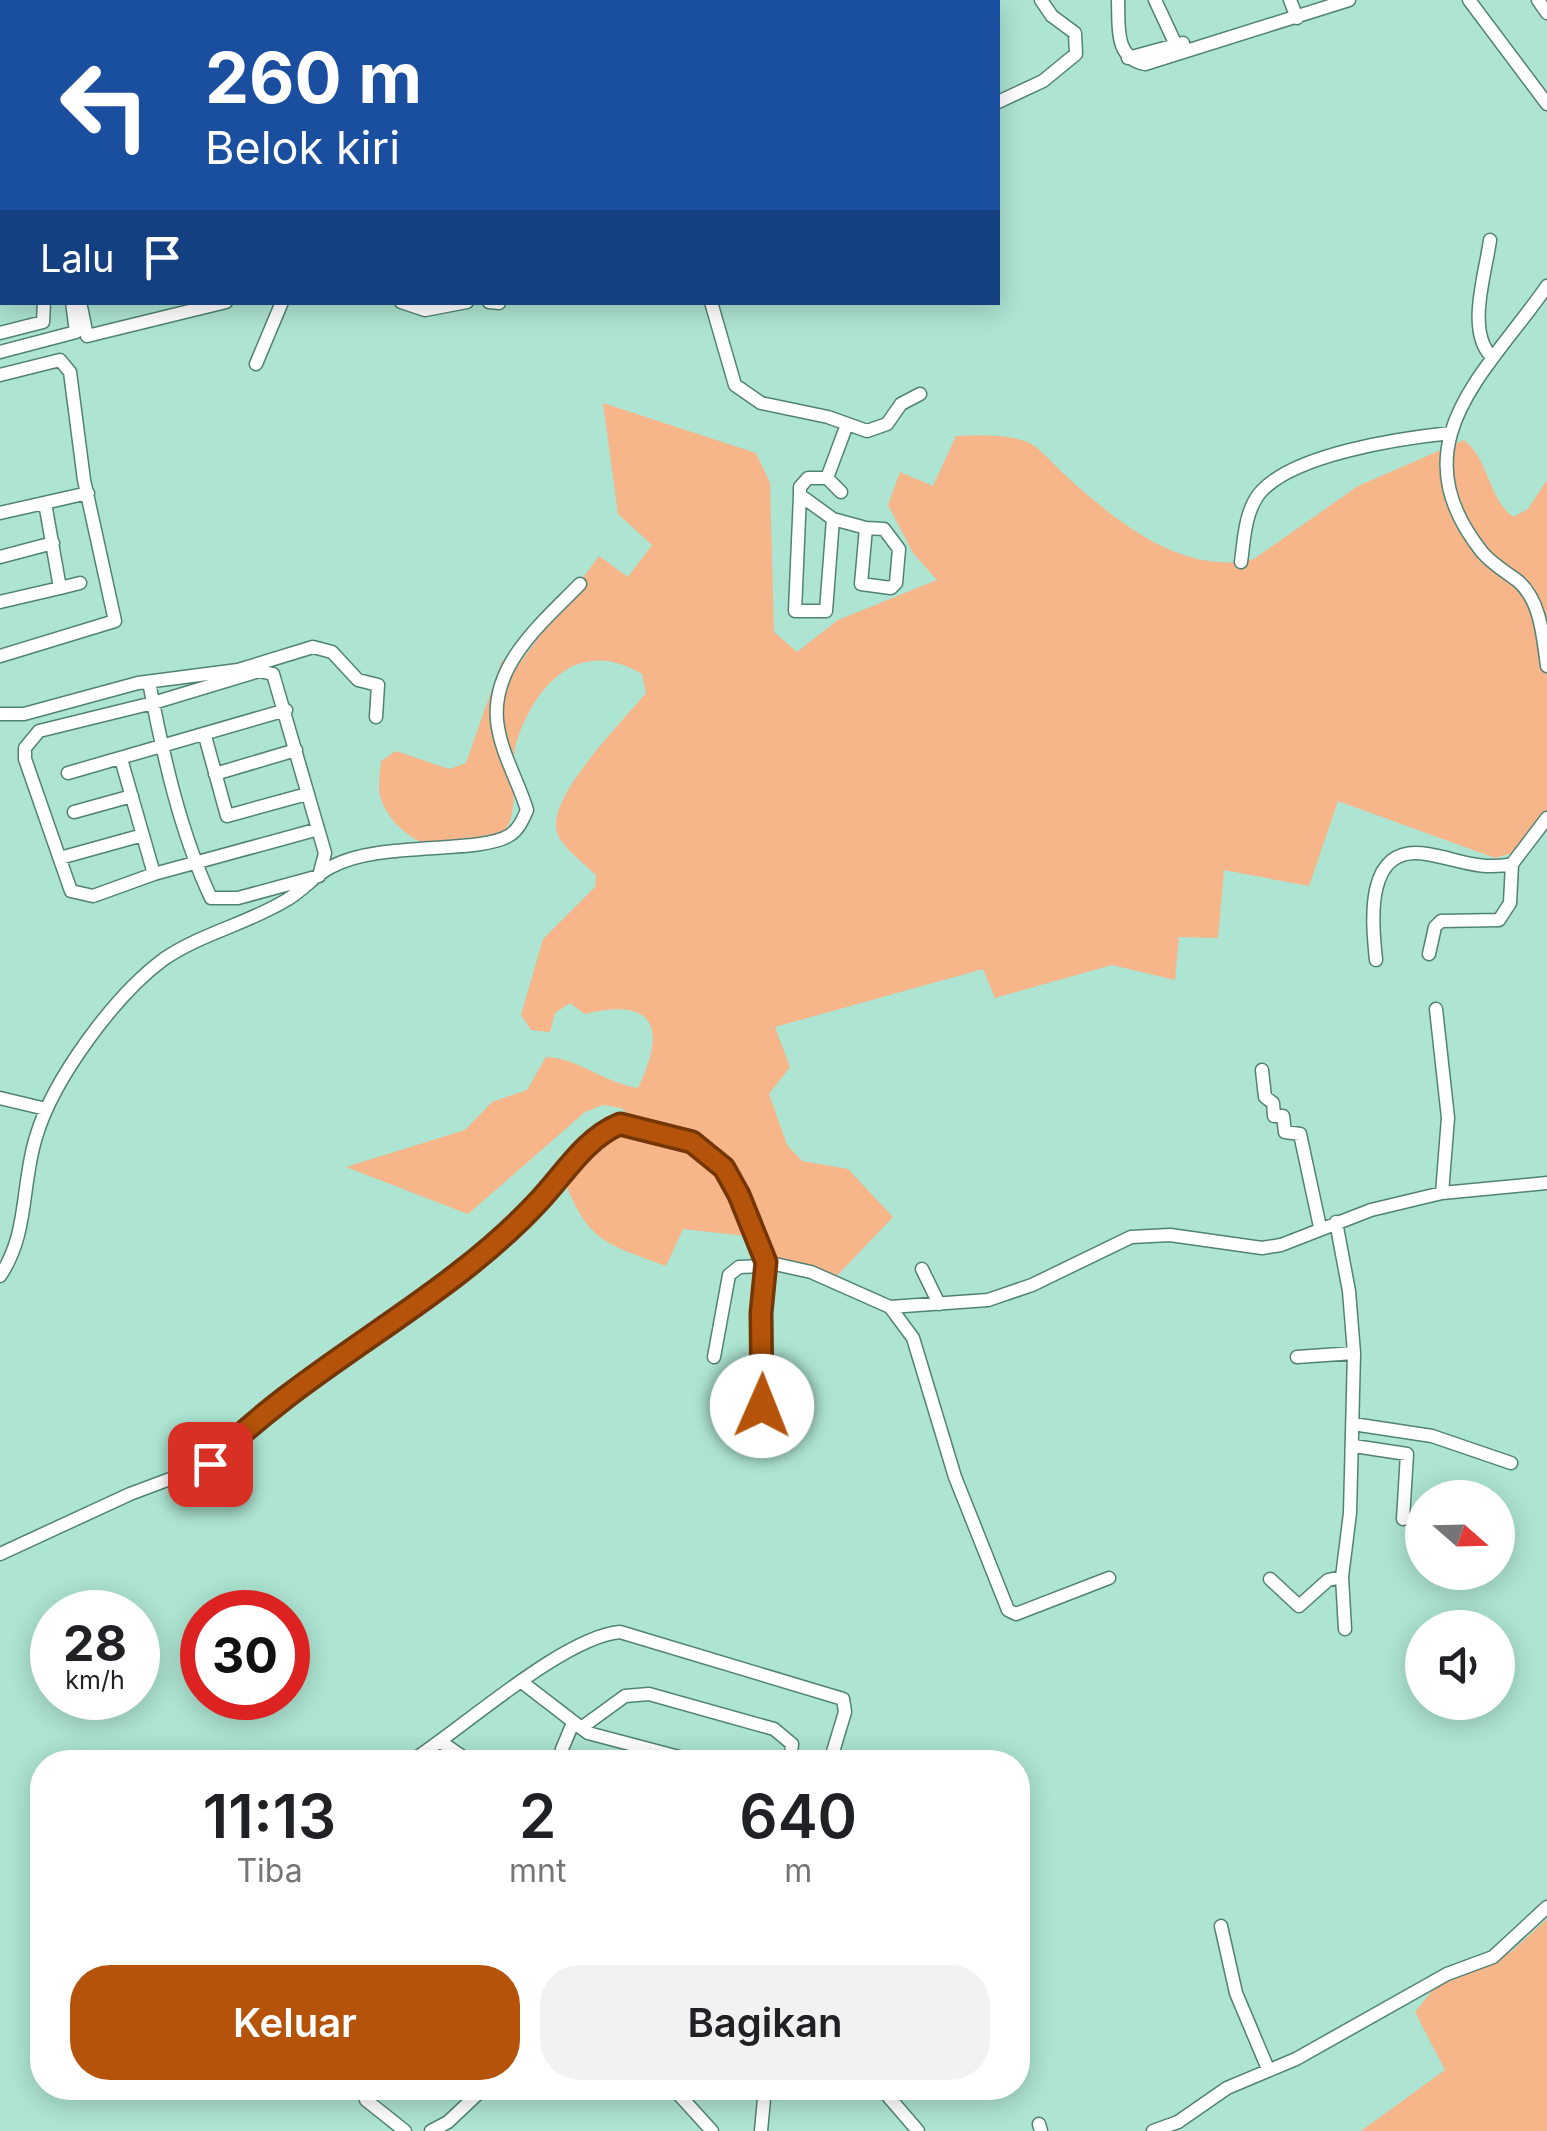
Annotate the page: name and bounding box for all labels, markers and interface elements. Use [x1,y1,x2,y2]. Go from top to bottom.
text: 260 m [205,35,422,120]
icon: left [40,40,170,170]
text: Belok kiri [205,120,400,175]
icon: arrive [135,230,190,285]
text: Lalu [40,235,115,281]
position arrow [710,1354,814,1458]
pin [168,1422,253,1507]
icon: arrive [183,1437,238,1492]
north arrow [1405,1480,1515,1590]
map controls [1405,1480,1515,1720]
speed limit sign: 30 [180,1590,310,1720]
button: sound [1405,1610,1515,1720]
text: 28 [63,1613,127,1673]
text: km/h [65,1665,125,1695]
text: 11:13 [203,1780,336,1852]
text: 2 [519,1780,556,1852]
text: 640 [739,1780,857,1852]
text: Tiba [236,1851,303,1890]
text: mnt [509,1851,566,1890]
text: m [784,1851,812,1890]
button: Keluar [70,1965,520,2080]
button: Bagikan [540,1965,990,2080]

